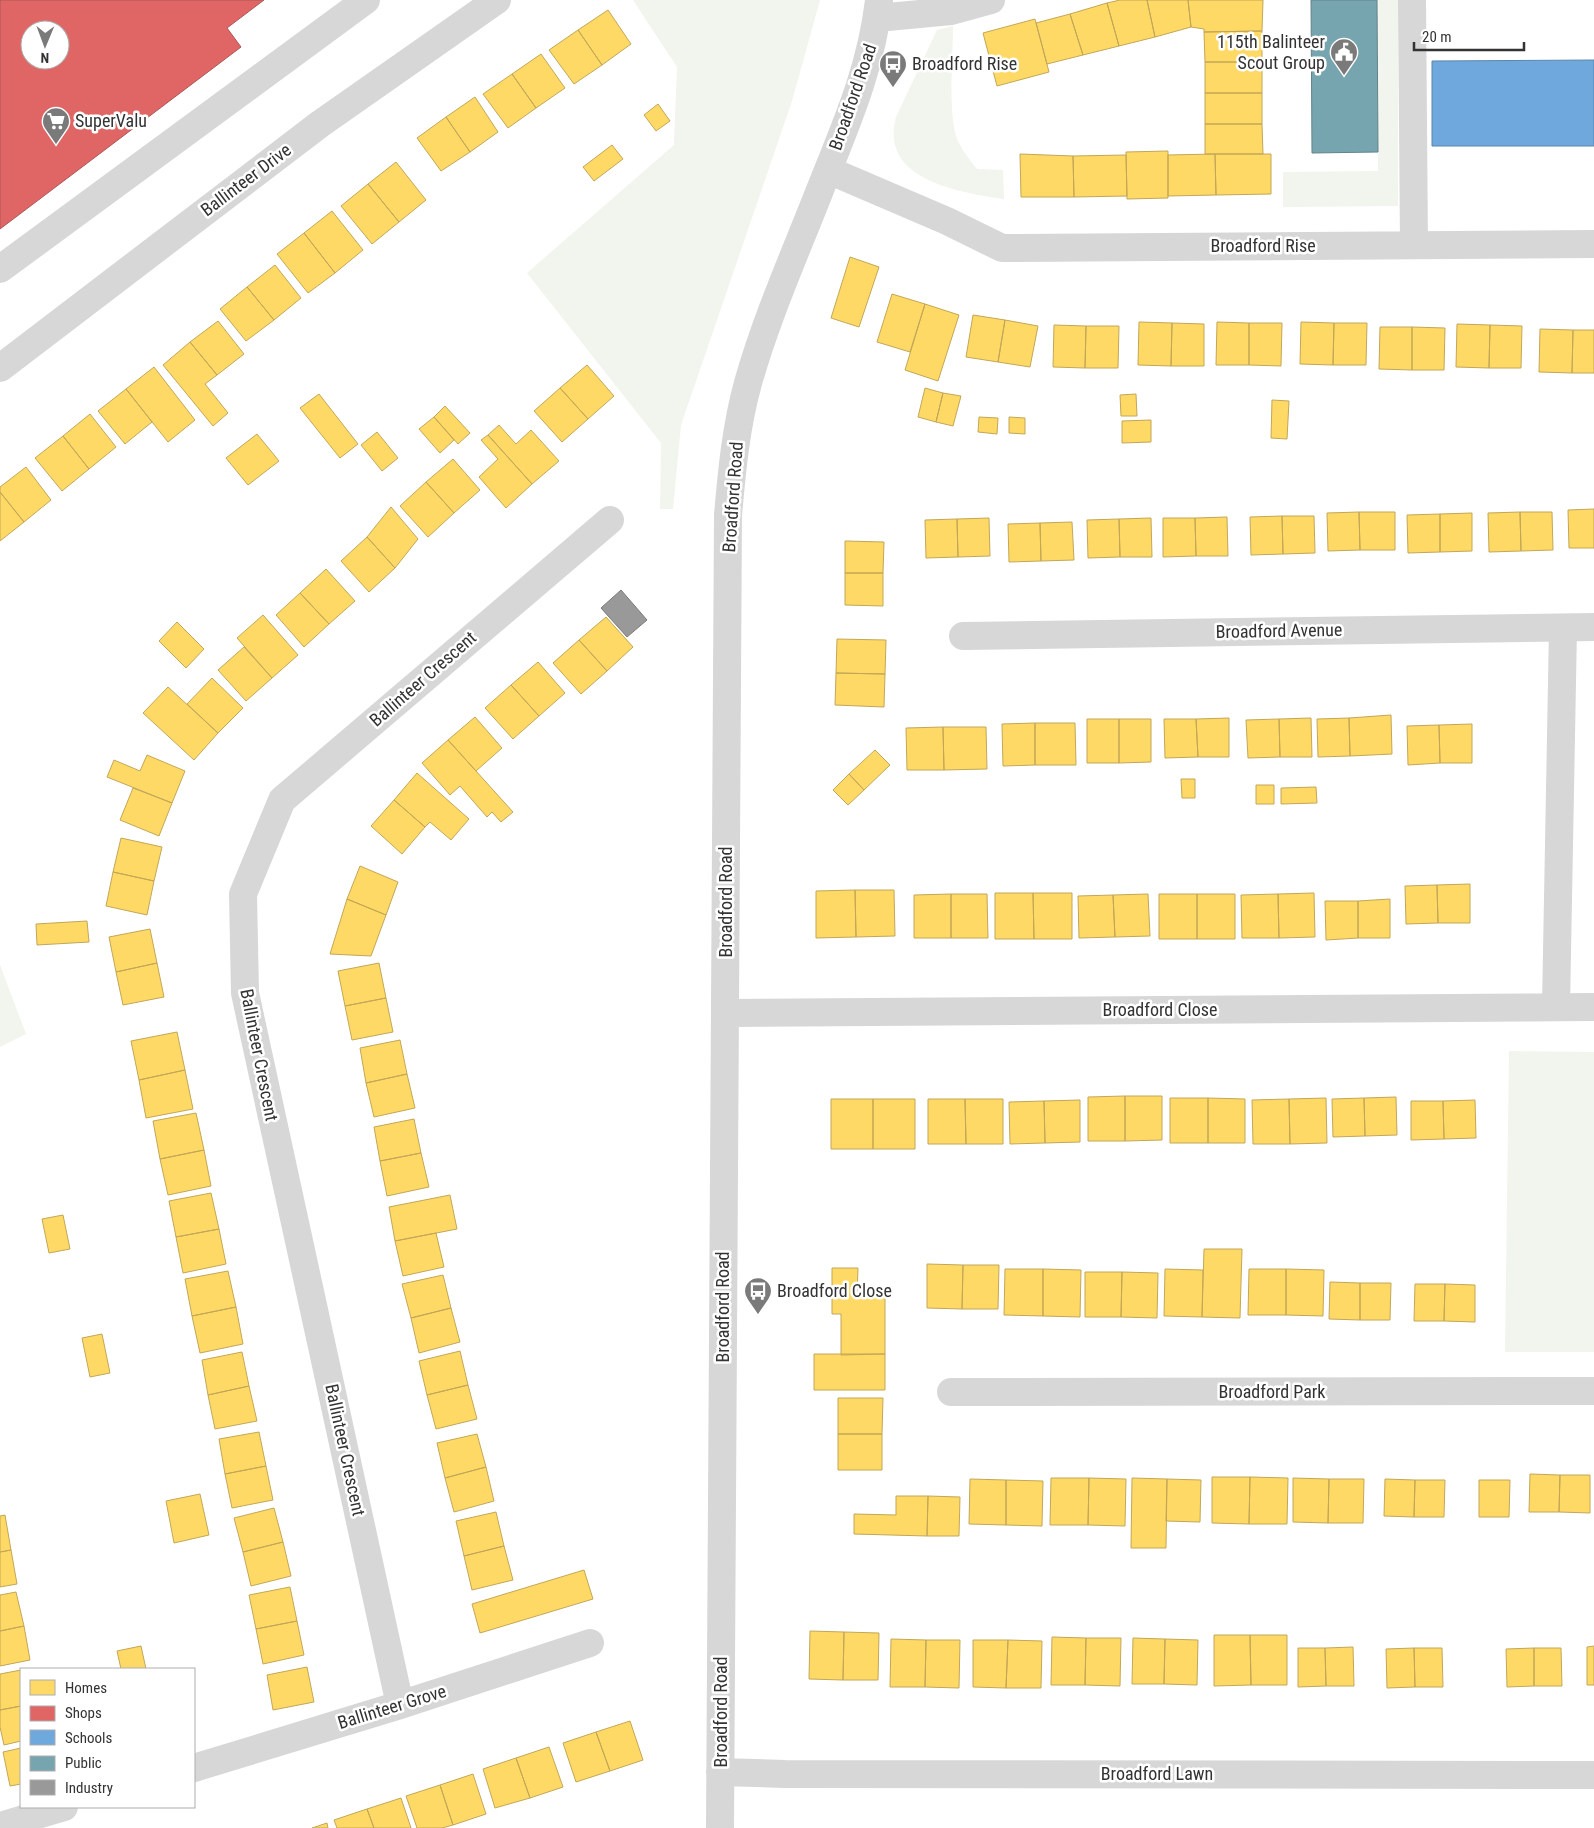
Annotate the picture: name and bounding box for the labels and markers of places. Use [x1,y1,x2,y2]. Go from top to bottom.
place label: 115th Balinteer Scout Group [1217,31,1326,73]
public building icon: 115th Balinteer Scout Group [1329,37,1359,76]
bus stop icon: Broadford Rise [878,49,908,88]
place label: Broadford Rise [912,53,1017,74]
supermarket icon: SuperValu [41,106,71,145]
place label: SuperValu [75,110,147,131]
bus stop icon: Broadford Close [743,1276,773,1315]
place label: Broadford Close [777,1280,892,1301]

